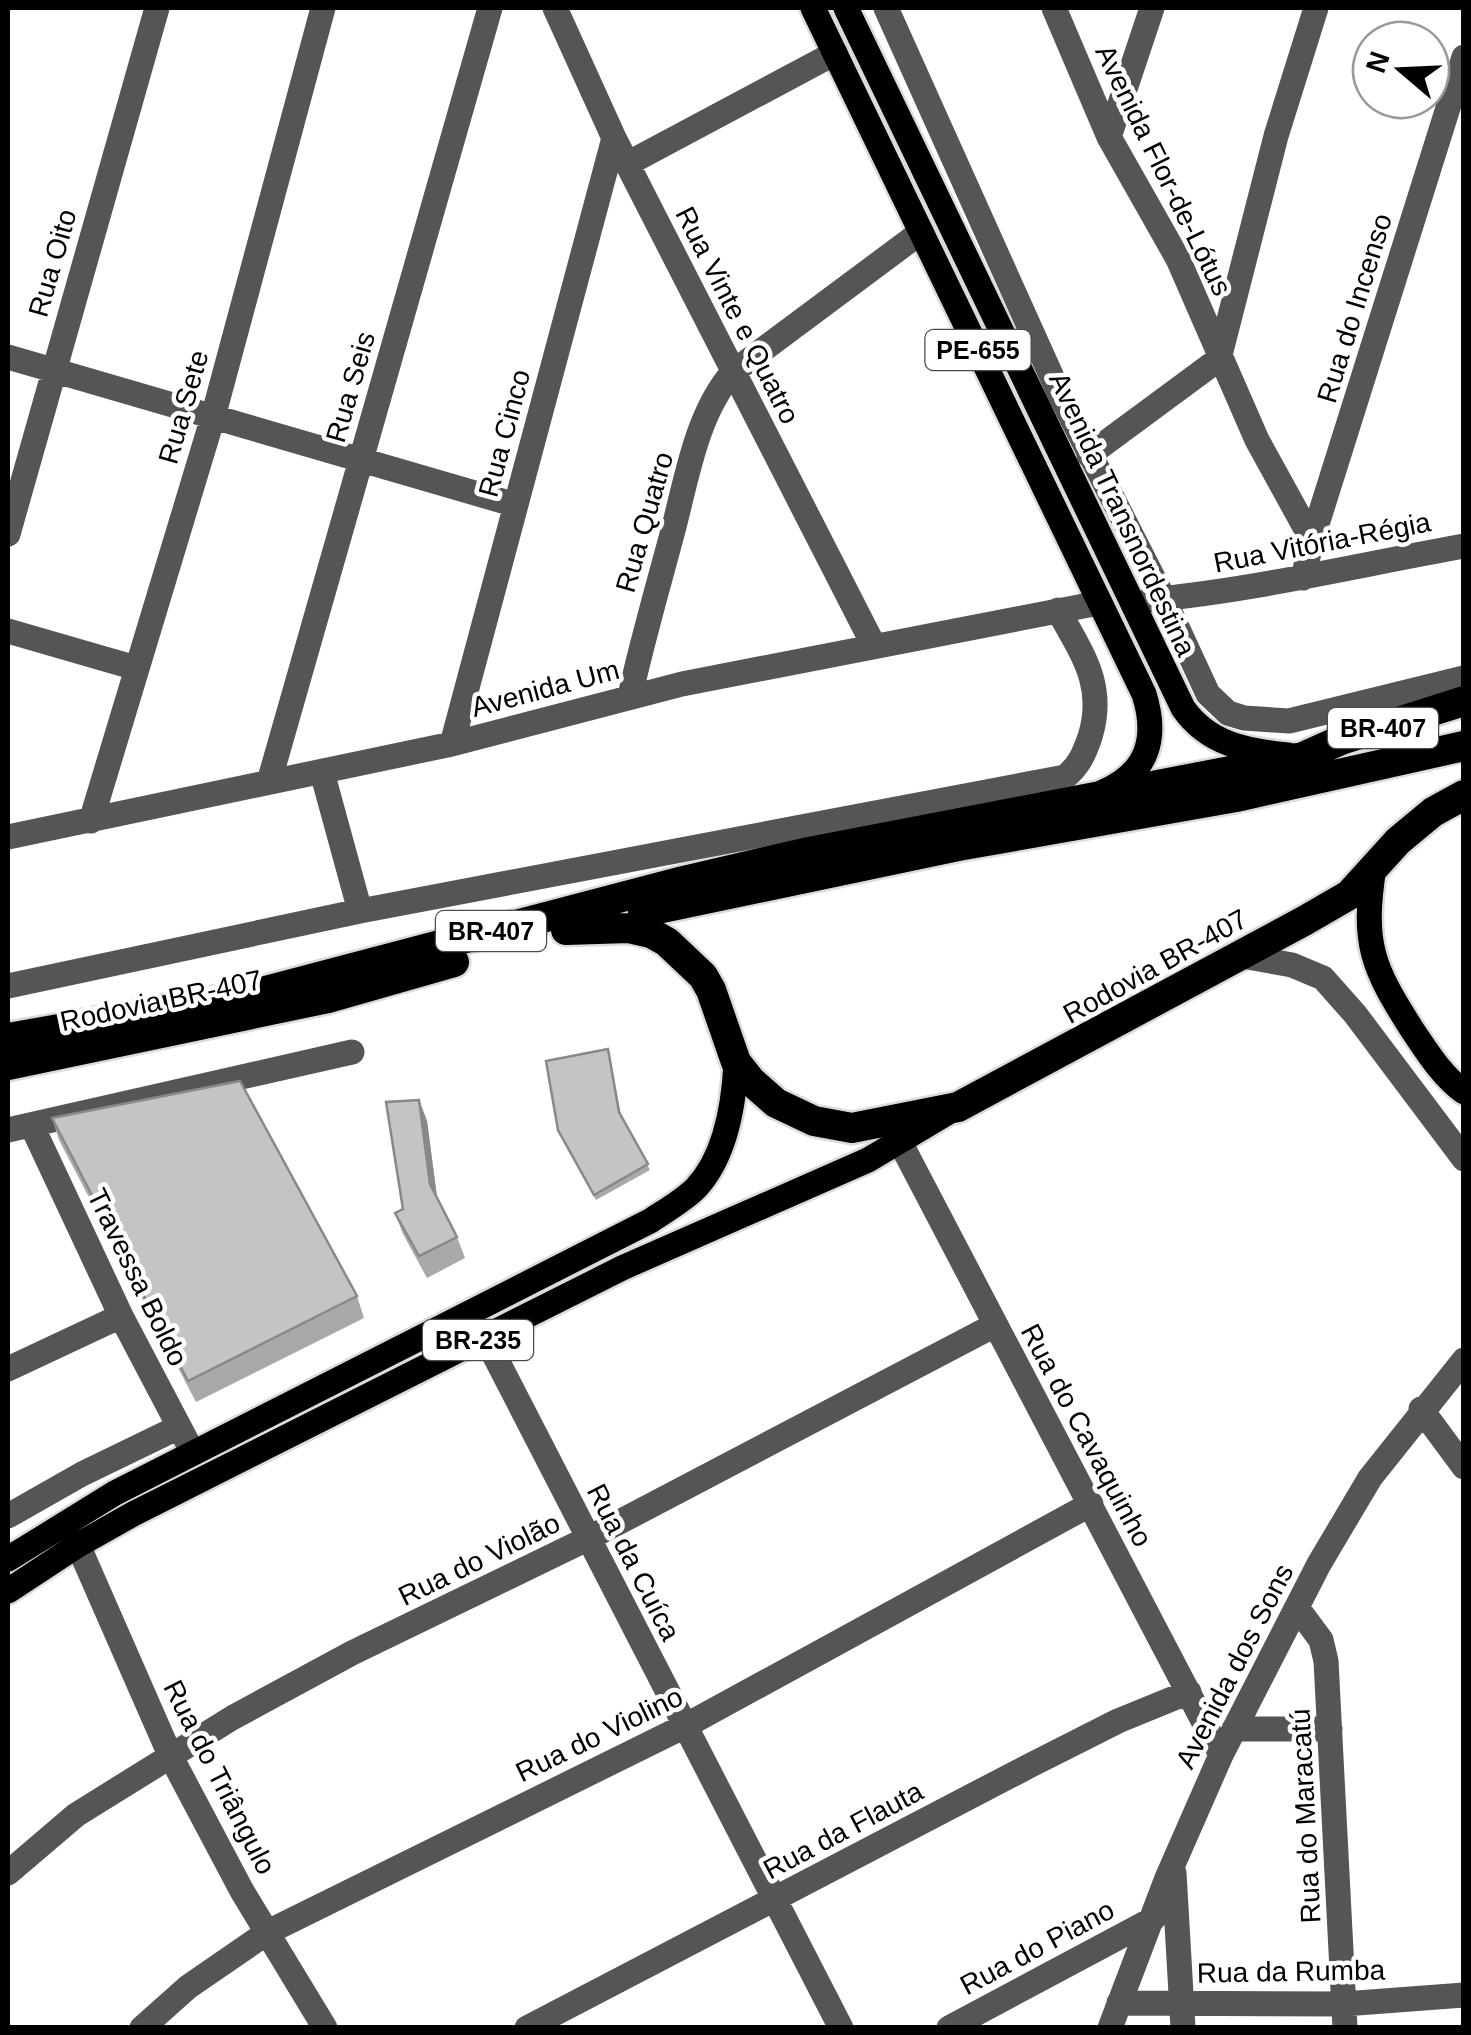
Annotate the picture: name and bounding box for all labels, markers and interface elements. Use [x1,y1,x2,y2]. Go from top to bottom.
north arrow [1351,20,1451,120]
street label: Avenida Flor-de-Lótus [1089,40,1238,301]
text: N [1360,47,1396,77]
street label: Rua Vinte e Quatro [669,202,806,429]
street label: Rua Oito [22,206,83,321]
street label: Rua do Incenso [1311,210,1398,406]
street label: Rua Seis [320,328,381,446]
road number: PE-655 [926,330,1030,370]
street label: Rua Sete [152,347,214,468]
street label: Rua Cinco [473,366,536,500]
street label: Avenida Transnordestina [1043,368,1202,661]
street label: Rua Quatro [610,448,679,596]
street label: Rua Vitória-Régia [1211,506,1434,579]
street label: Avenida Um [468,654,623,723]
road number: BR-407 [1328,708,1438,748]
street label: Rodovia BR-407 [1058,903,1253,1030]
road number: BR-407 [436,911,546,951]
street label: Rodovia BR-407 [57,964,265,1037]
street label: Travessa Boldo [81,1183,194,1371]
street label: Rua do Cavaquinho [1015,1319,1158,1552]
road number: BR-235 [423,1320,533,1360]
street label: Rua da Cuíca [581,1479,686,1646]
street label: Rua do Violão [394,1507,565,1612]
street label: Avenida dos Sons [1170,1559,1299,1774]
street label: Rua do Triângulo [157,1675,282,1879]
street label: Rua do Violino [511,1681,688,1788]
street label: Rua do Maracatú [1284,1708,1327,1924]
street label: Rua da Flauta [758,1775,929,1885]
street label: Rua do Piano [955,1894,1119,2001]
street label: Rua da Rumba [1197,1954,1386,1989]

